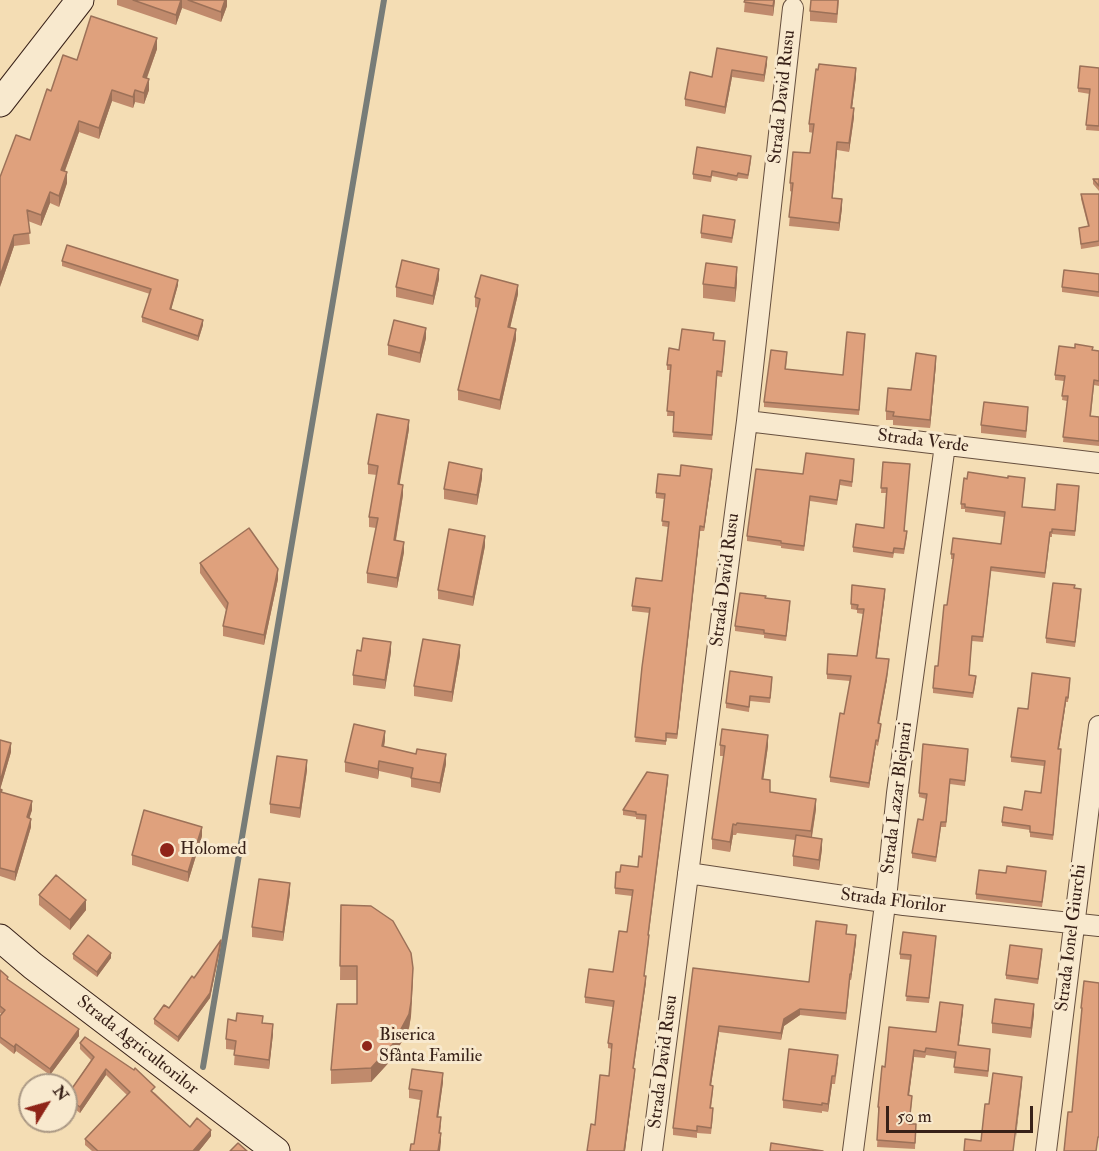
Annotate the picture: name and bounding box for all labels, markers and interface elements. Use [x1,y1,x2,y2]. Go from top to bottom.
street label: Strada David Rusu [765,29,801,165]
street label: Strada Verde [876,426,970,458]
street label: Strada David Rusu [707,512,745,648]
street label: Strada Lazar Blejnari [878,721,918,875]
place label: Holomed [180,839,247,861]
marker: Holomed [158,841,176,859]
street label: Strada Ionel Giurchi [1052,863,1092,1013]
street label: Strada Florilor [839,885,947,919]
street label: Strada Agricultorilor [72,992,202,1100]
street label: Strada David Rusu [645,994,683,1130]
place label: Biserica Sfânta Familie [379,1025,482,1068]
marker: Biserica Sfânta Familie [360,1039,374,1053]
north arrow [18,1073,78,1133]
text: N [48,1082,73,1105]
scale bar [889,1094,1036,1132]
text: 50 m [897,1105,932,1128]

